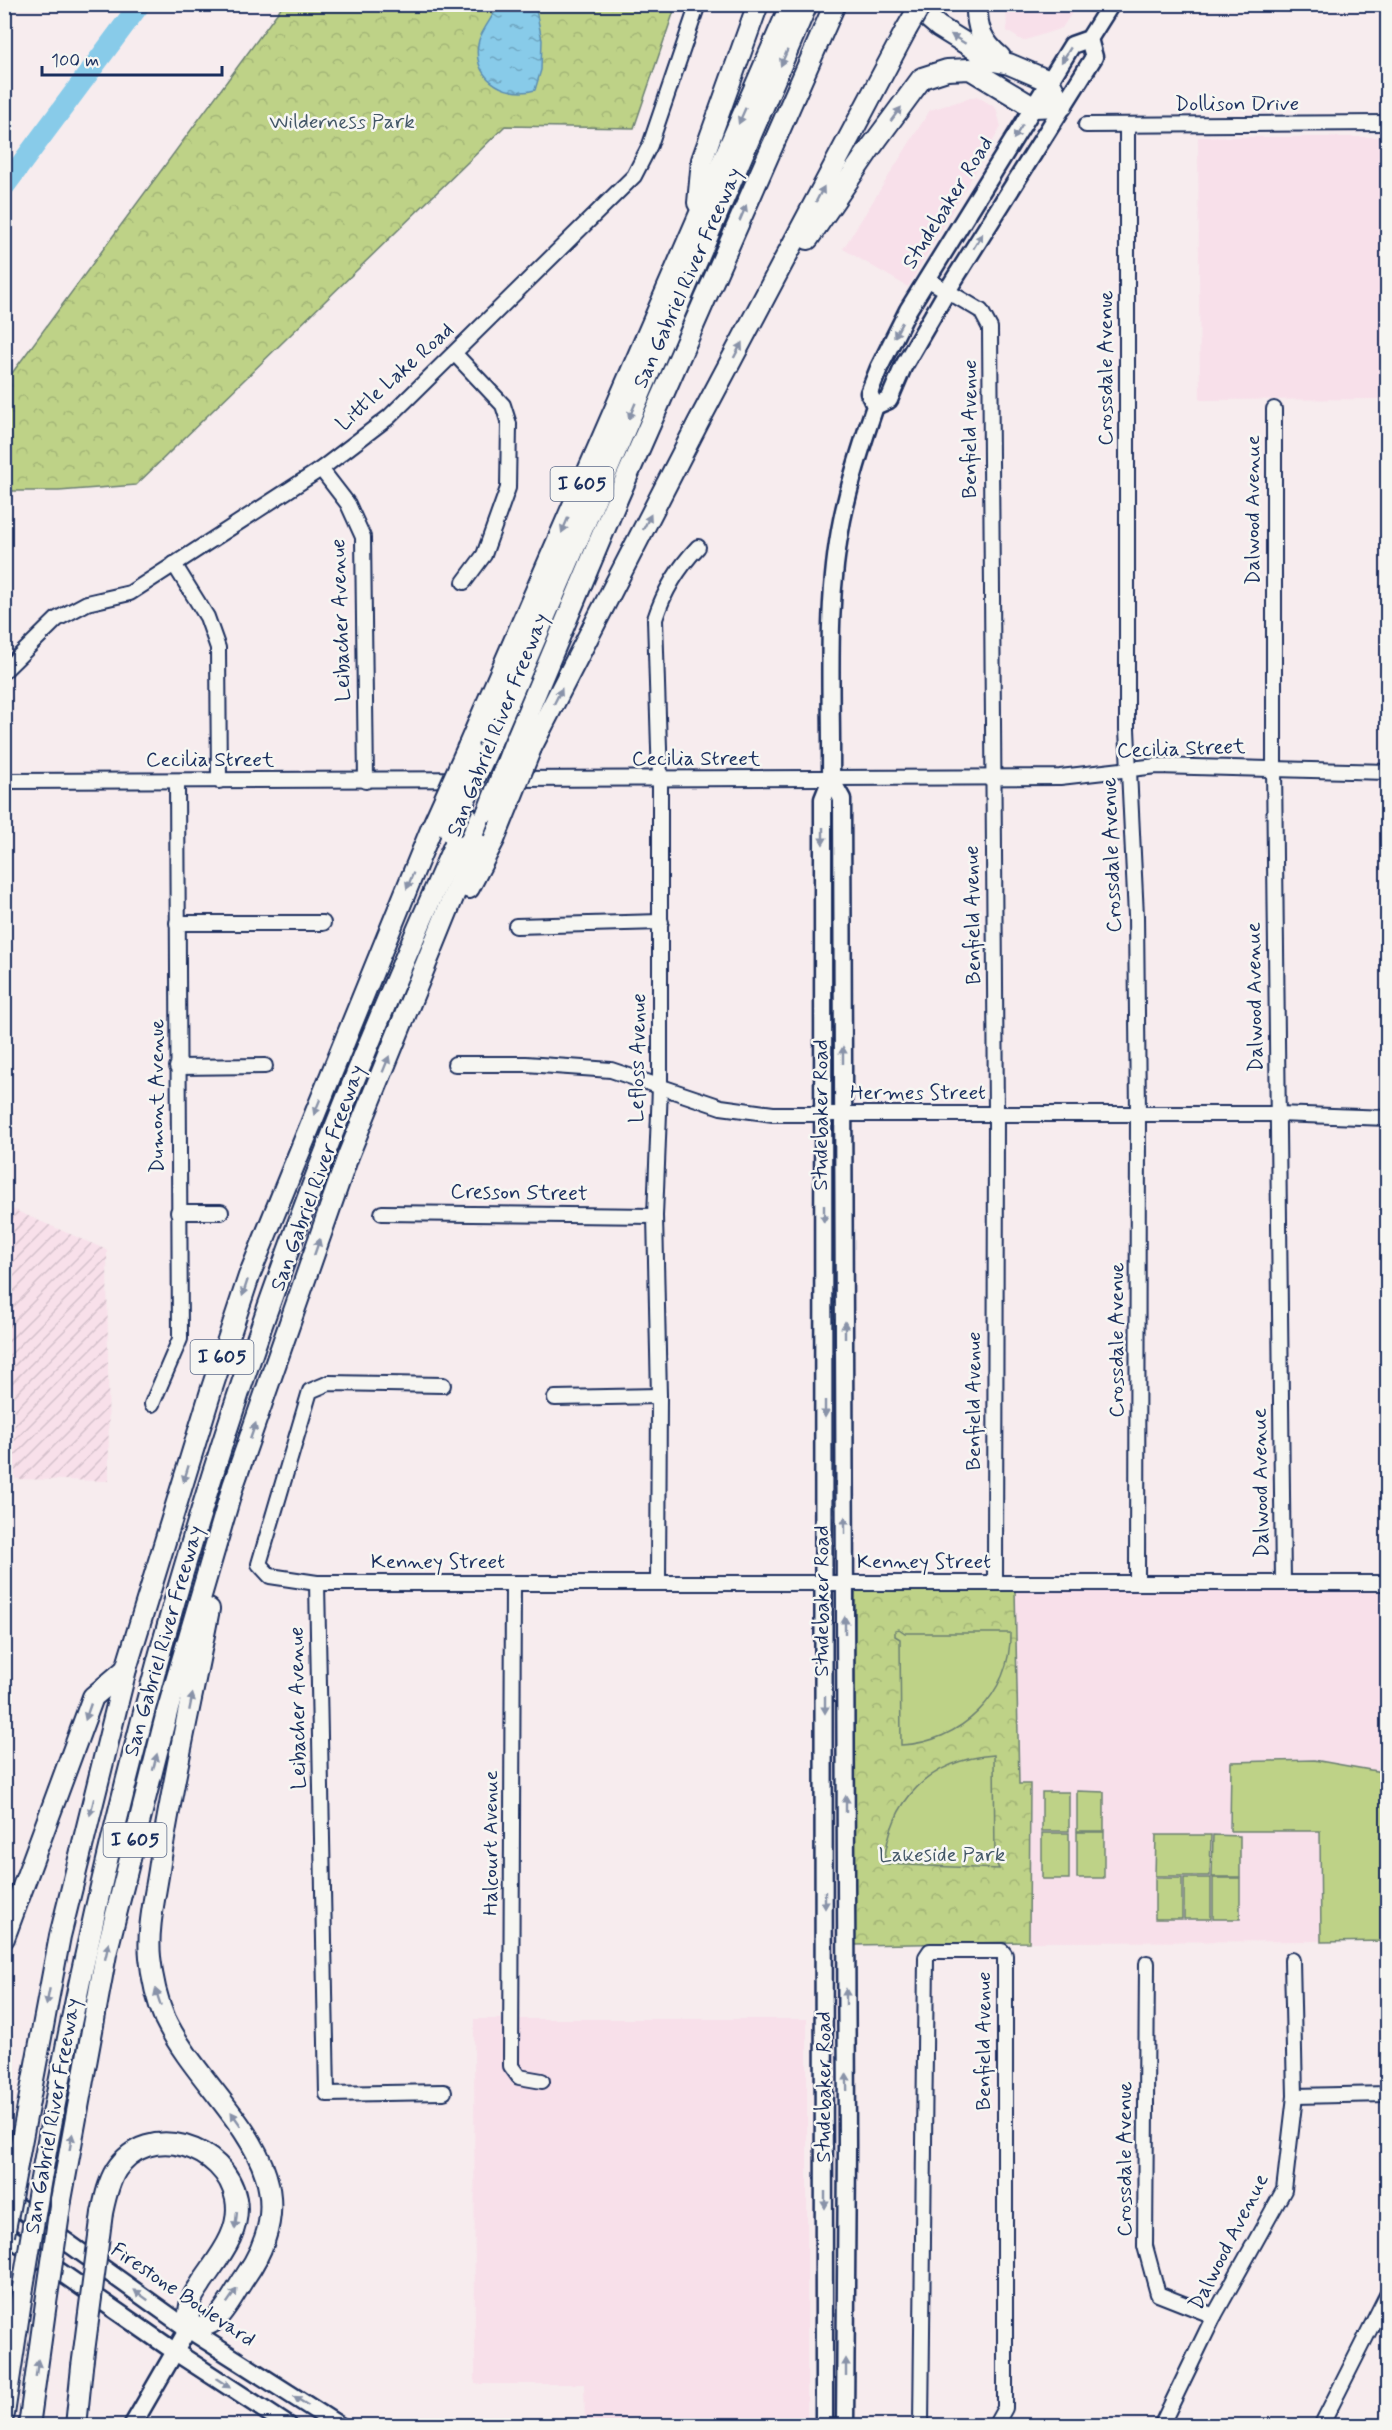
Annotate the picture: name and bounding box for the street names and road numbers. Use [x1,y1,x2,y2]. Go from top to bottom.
street label: Dollison Drive [1175,90,1299,118]
street label: Studebaker Road [896,131,1000,275]
street label: San Gabriel River Freeway [627,163,749,393]
street label: Crossdale Avenue [1092,290,1120,446]
street label: Little Lake Road [330,317,460,437]
street label: Benfield Avenue [956,359,984,499]
street label: Dalwood Avenue [1239,435,1267,585]
road number: I 605 [550,467,614,501]
street label: Leibacher Avenue [324,538,358,702]
street label: San Gabriel River Freeway [440,609,556,841]
street label: Cecilia Street [1116,733,1246,765]
street label: Cecilia Street [632,745,761,773]
street label: Cecilia Street [146,746,275,774]
street label: Crossdale Avenue [1095,777,1129,933]
street label: Benfield Avenue [958,845,988,985]
street label: Dalwood Avenue [1240,922,1270,1072]
street label: Lefloss Avenue [623,993,653,1123]
street label: Dumont Avenue [143,1019,171,1173]
street label: Studebaker Road [807,1039,835,1191]
street label: San Gabriel River Freeway [264,1061,372,1295]
street label: Hermes Street [850,1079,986,1107]
street label: Cresson Street [450,1178,588,1208]
street label: Crossdale Avenue [1103,1262,1131,1418]
street label: Benfield Avenue [960,1331,988,1471]
road number: I 605 [190,1340,254,1374]
street label: Dalwood Avenue [1246,1408,1276,1558]
street label: San Gabriel River Freeway [118,1522,210,1760]
street label: Studebaker Road [808,1525,836,1677]
street label: Kenney Street [371,1548,505,1576]
street label: Kenney Street [857,1548,991,1576]
street label: Leibacher Avenue [283,1626,313,1790]
street label: Halcourt Avenue [477,1770,505,1916]
road number: I 605 [104,1823,166,1857]
street label: Benfield Avenue [970,1971,998,2111]
street label: San Gabriel River Freeway [18,1996,88,2236]
street label: Studebaker Road [810,2011,838,2163]
street label: Crossdale Avenue [1111,2081,1139,2237]
street label: Dalwood Avenue [1182,2169,1276,2315]
street label: Firestone Boulevard [105,2236,261,2354]

